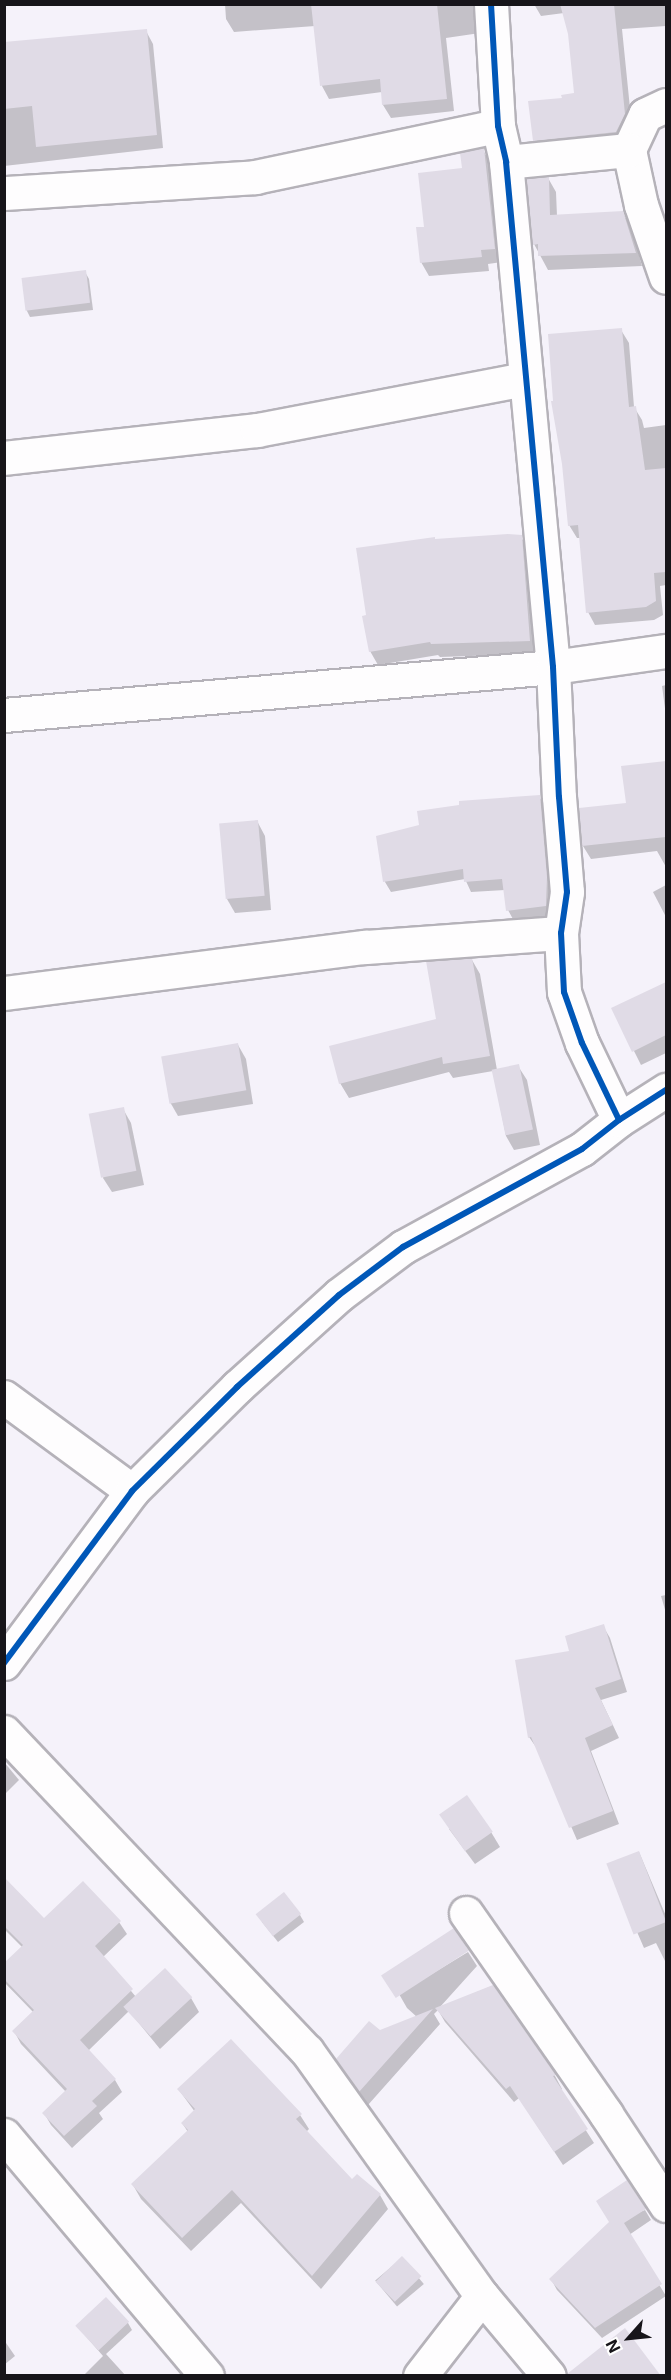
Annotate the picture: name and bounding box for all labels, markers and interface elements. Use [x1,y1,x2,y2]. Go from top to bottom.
north arrow [599,2308,659,2368]
text: N [601,2336,625,2356]

